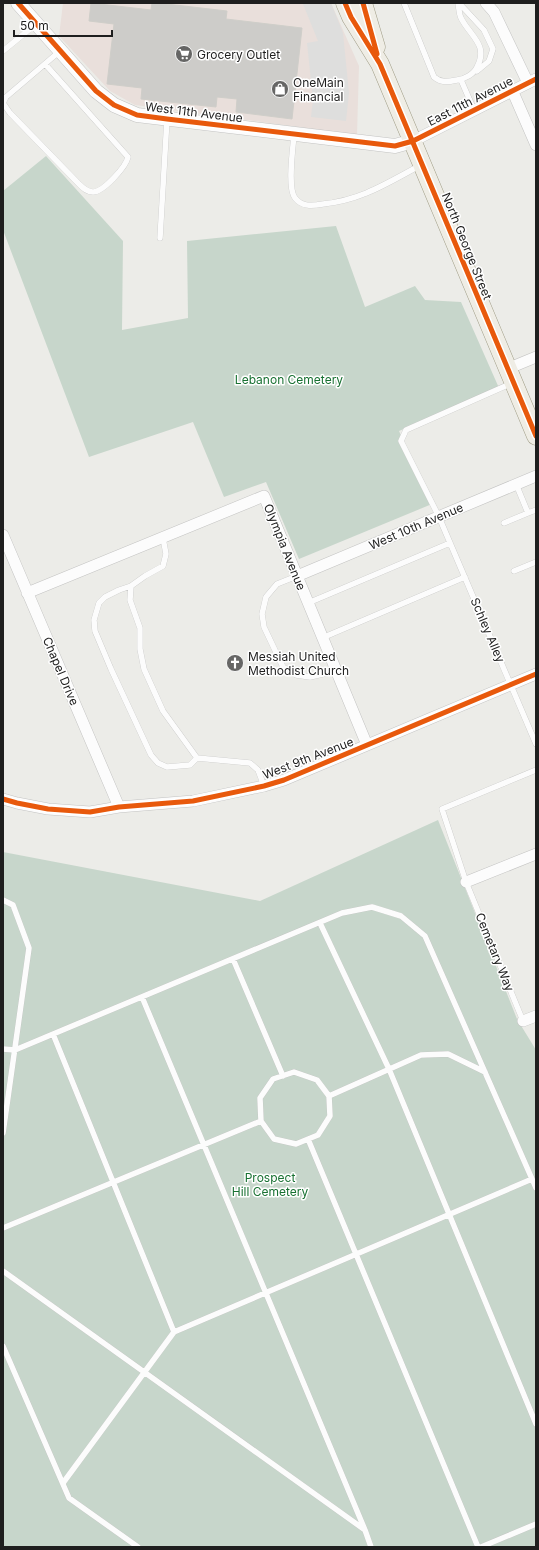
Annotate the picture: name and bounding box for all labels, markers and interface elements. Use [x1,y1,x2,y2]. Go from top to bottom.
scale bar [14,12,112,38]
text: 50 m [20,18,49,33]
supermarket icon: Grocery Outlet [174,44,194,64]
place label: Grocery Outlet [197,47,280,62]
street label: East 11th Avenue [425,73,515,129]
place label: OneMain Financial [293,75,344,104]
shop icon: OneMain Financial [270,79,290,99]
street label: West 11th Avenue [144,99,244,125]
street label: North George Street [439,190,495,302]
park label: Lebanon Cemetery [235,372,343,387]
street label: West 10th Avenue [367,499,465,553]
street label: Olympia Avenue [261,502,309,592]
street label: Schley Alley [468,595,508,665]
street label: Chapel Drive [40,634,82,708]
place label: Messiah United Methodist Church [248,649,349,678]
church icon: Messiah United Methodist Church [225,653,245,673]
street label: West 9th Avenue [260,734,356,782]
street label: Cemetary Way [472,911,518,994]
park label: Prospect Hill Cemetery [232,1170,309,1199]

